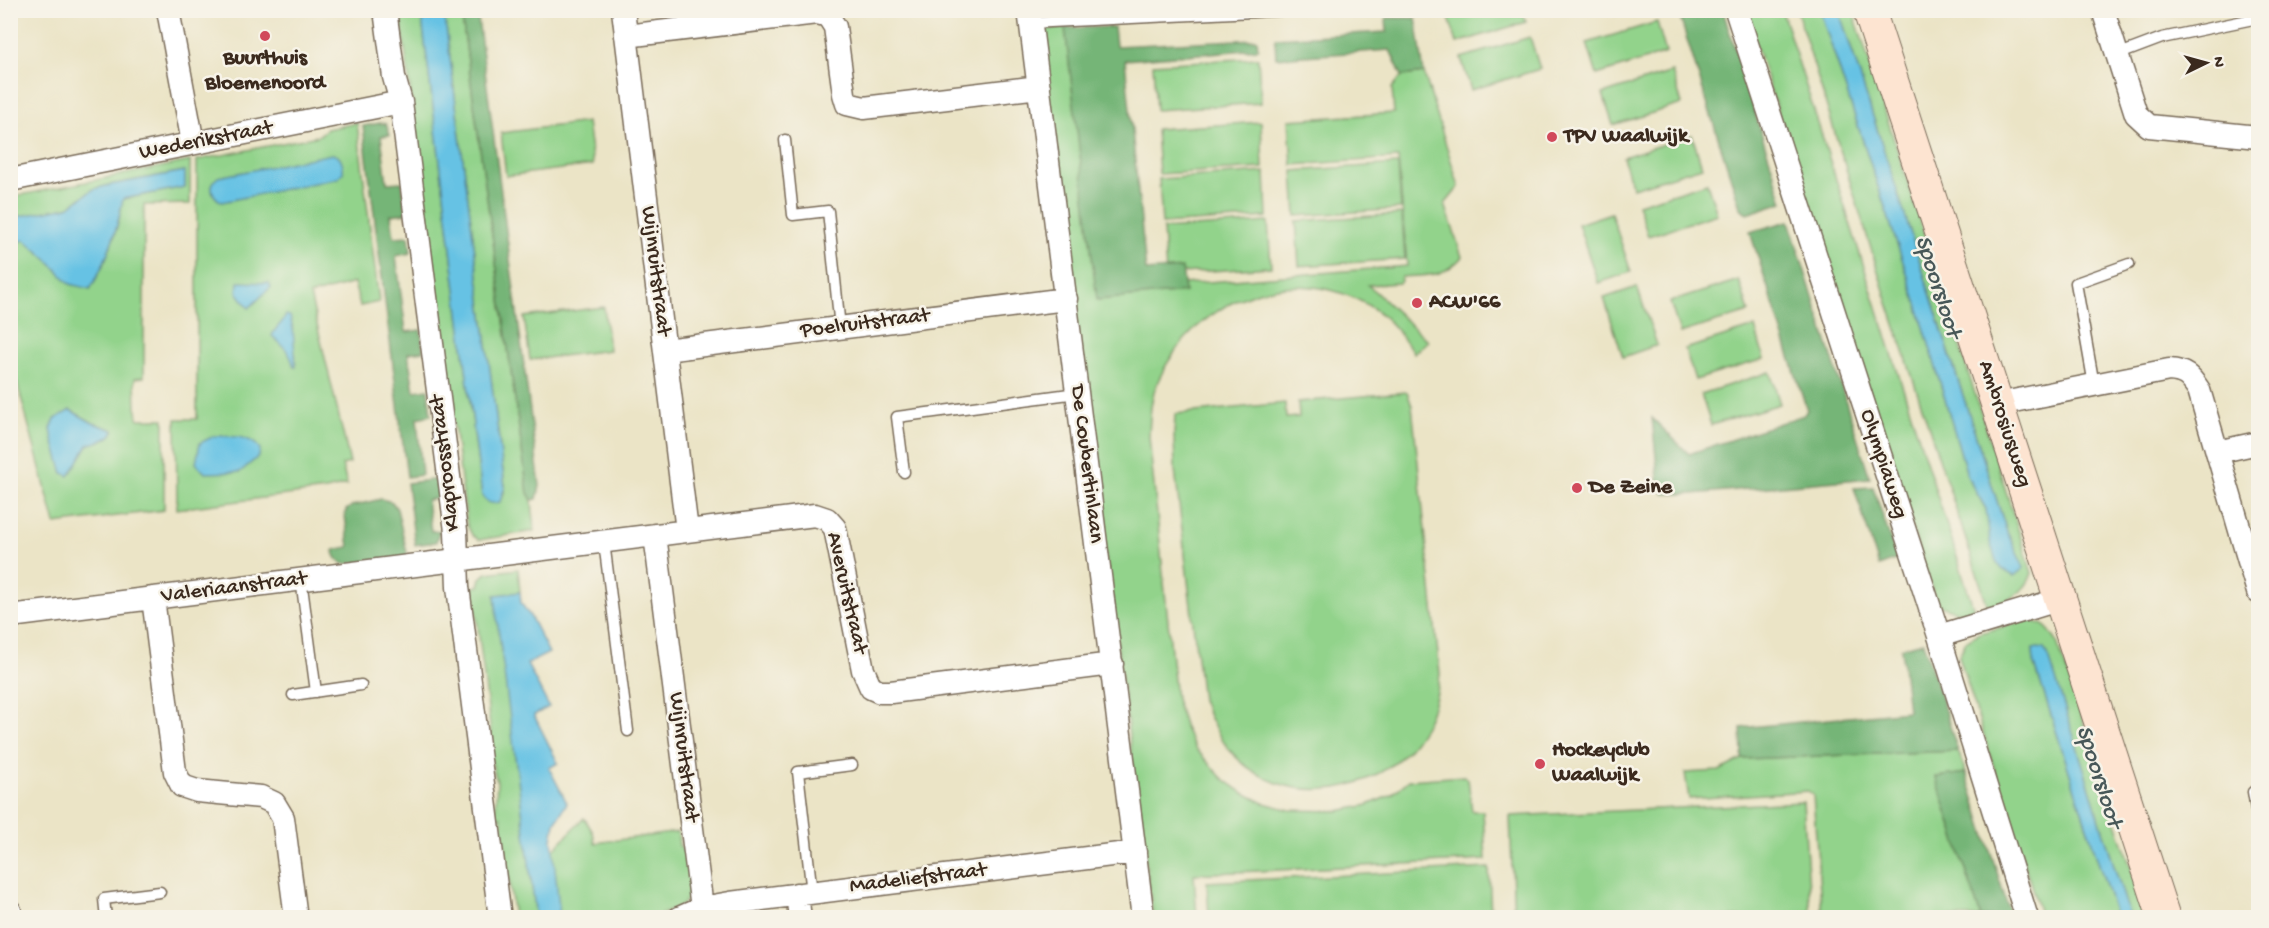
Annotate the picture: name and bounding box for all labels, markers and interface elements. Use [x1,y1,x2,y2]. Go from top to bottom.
marker: Buurthuis Bloemenoord [258,29,272,43]
north arrow [2176,33,2236,93]
place label: Buurthuis Bloemenoord [204,46,327,97]
text: N [2208,56,2227,69]
street label: Wederikstraat [137,115,277,167]
place label: TPV Waalwijk [1562,124,1690,150]
marker: TPV Waalwijk [1545,130,1559,144]
street label: Wijnruitstraat [634,205,676,339]
water label: Spoorsloot [1907,232,1968,345]
place label: ACW'66 [1428,290,1501,316]
marker: ACW'66 [1410,296,1424,310]
street label: Poelruitstraat [798,303,933,345]
street label: Ambrosiusweg [1971,357,2037,491]
street label: De Coubertinlaan [1063,381,1109,545]
street label: Klaproosstraat [425,391,467,533]
street label: Olympiaweg [1853,406,1913,522]
place label: De Zeine [1587,475,1673,501]
marker: De Zeine [1570,481,1584,495]
street label: Averuitstraat [819,530,873,658]
street label: Valeriaanstraat [159,566,310,610]
street label: Wijnruitstraat [662,691,704,825]
water label: Spoorsloot [2068,722,2129,835]
place label: Hockeyclub Waalwijk [1551,738,1650,789]
marker: Hockeyclub Waalwijk [1533,757,1547,771]
street label: Madeliefstraat [848,857,990,900]

